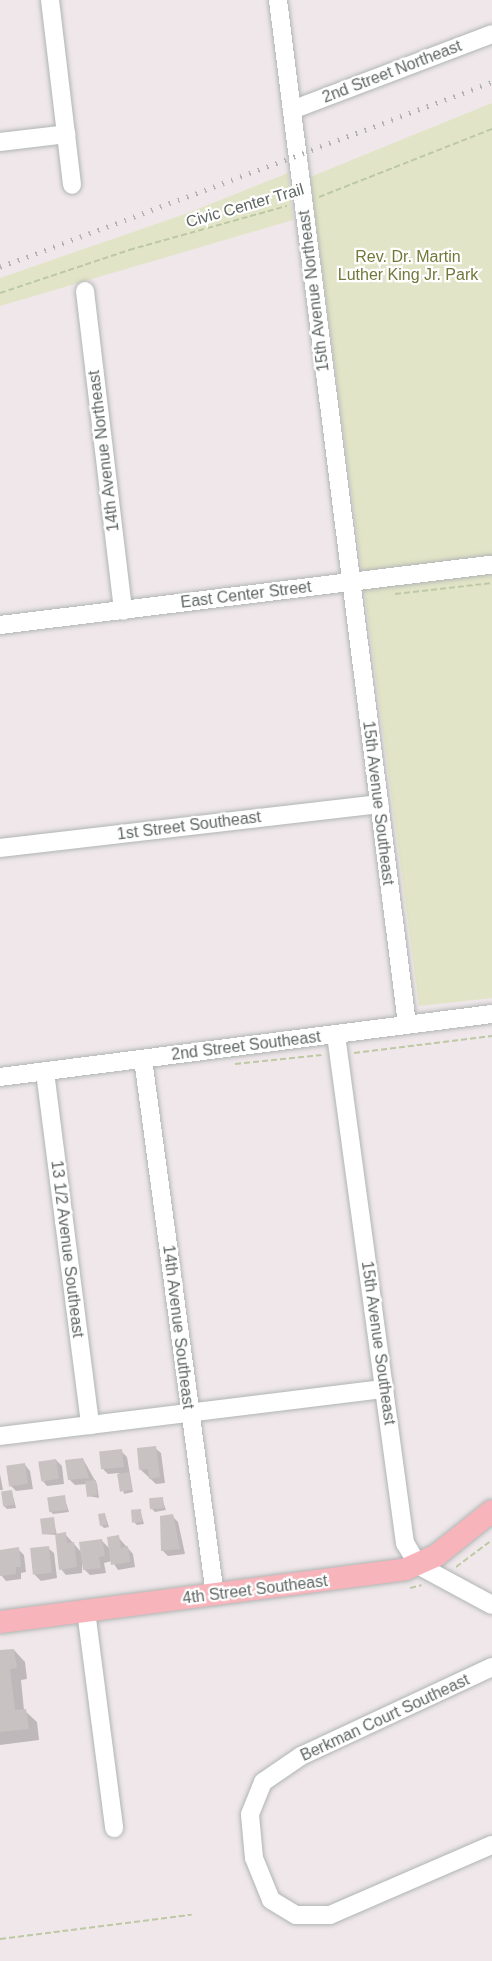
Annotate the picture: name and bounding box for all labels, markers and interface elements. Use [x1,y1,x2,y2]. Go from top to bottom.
street label: 2nd Street Northeast [320,37,464,107]
street label: Civic Center Trail [184,180,306,232]
street label: 15th Avenue Northeast [295,209,333,373]
park label: Rev. Dr. Martin Luther King Jr. Park [338,247,478,285]
street label: 14th Avenue Northeast [85,369,123,533]
street label: East Center Street [180,577,312,613]
street label: 15th Avenue Southeast [358,719,398,887]
street label: 1st Street Southeast [116,808,262,844]
street label: 2nd Street Southeast [170,1027,322,1065]
street label: 13 1/2 Avenue Southeast [47,1159,87,1339]
street label: 14th Avenue Southeast [158,1243,198,1411]
street label: 15th Avenue Southeast [357,1259,399,1427]
street label: 4th Street Southeast [181,1572,329,1608]
street label: Berkman Court Southeast [298,1670,472,1766]

